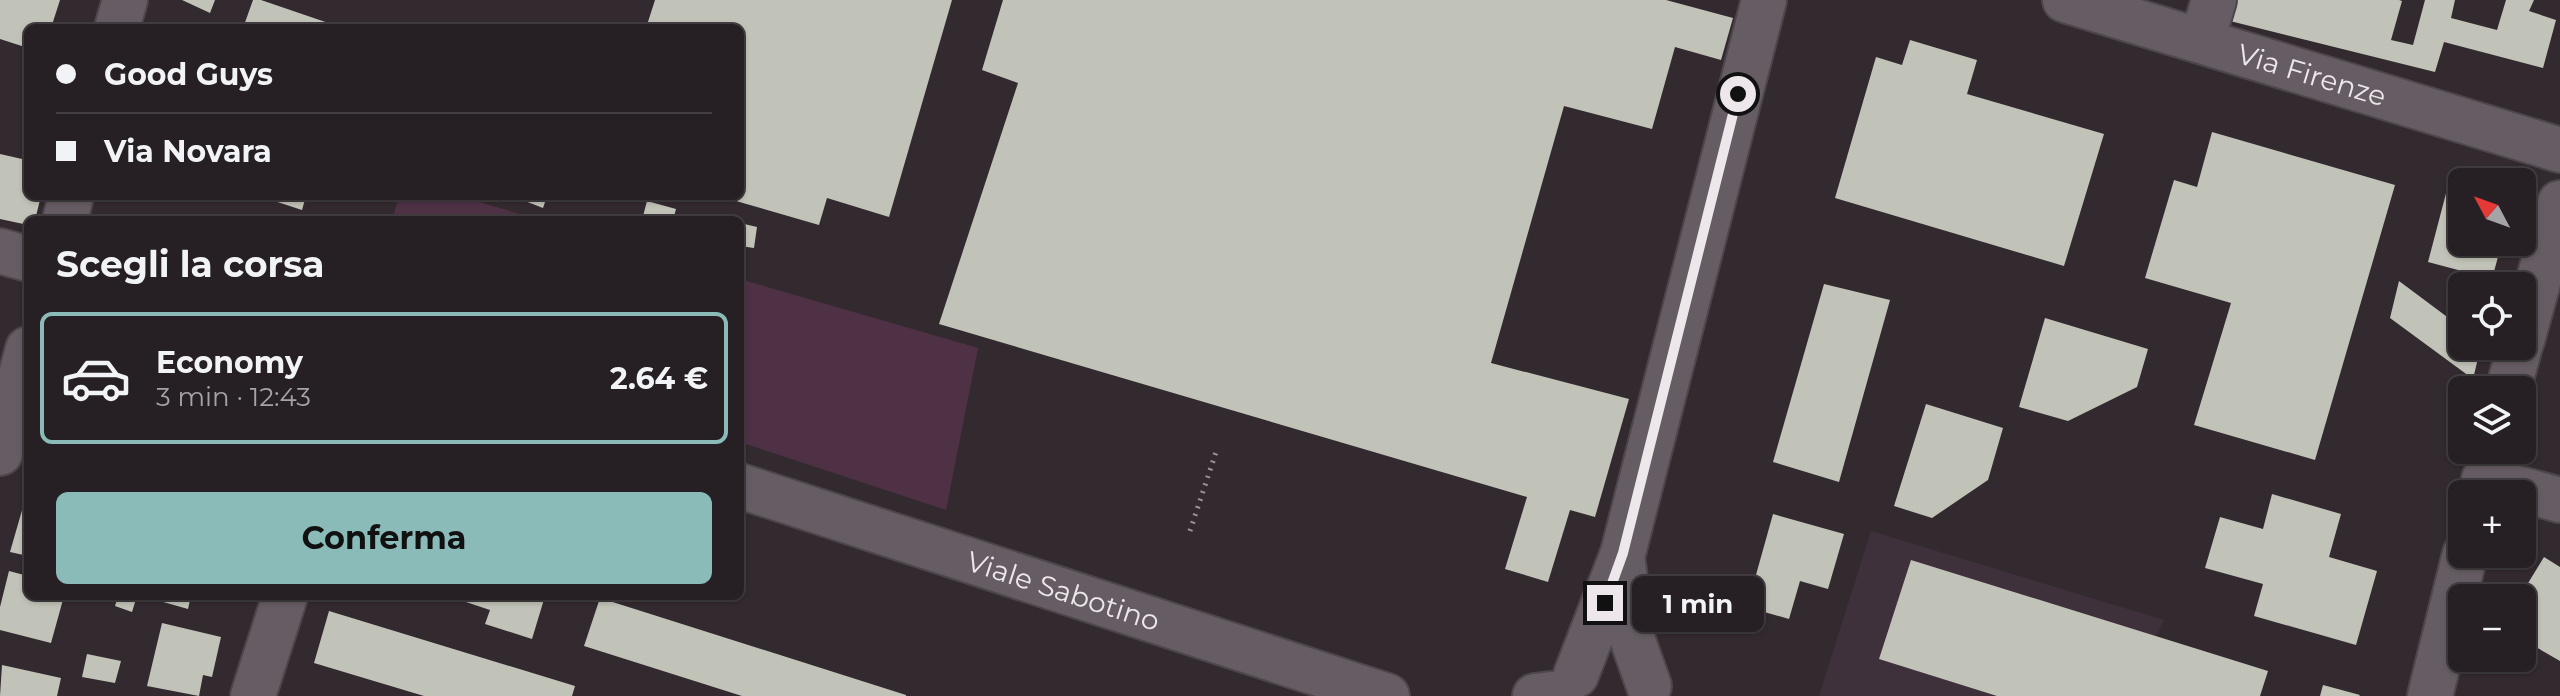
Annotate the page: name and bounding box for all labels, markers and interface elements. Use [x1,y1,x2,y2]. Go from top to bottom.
street label: Via Firenze [2234,36,2390,113]
text: Good Guys [104,56,273,93]
route start [1720,76,1756,112]
text: Via Novara [104,133,272,170]
north arrow [2448,168,2536,256]
map controls [2448,168,2536,672]
text: Scegli la corsa [56,242,324,286]
button: locate [2448,272,2536,360]
icon: car [60,342,132,414]
text: Economy [156,344,303,381]
text: 2.64 € [610,360,708,397]
button: layers [2448,376,2536,464]
text: 3 min · 12:43 [156,381,311,413]
button: + [2448,480,2536,568]
button: Conferma [56,492,712,584]
street label: Viale Sabotino [963,544,1164,638]
callout: 1 min [1633,575,1765,631]
button: − [2448,584,2536,672]
route end [1587,585,1623,621]
text: 1 min [1663,588,1733,620]

